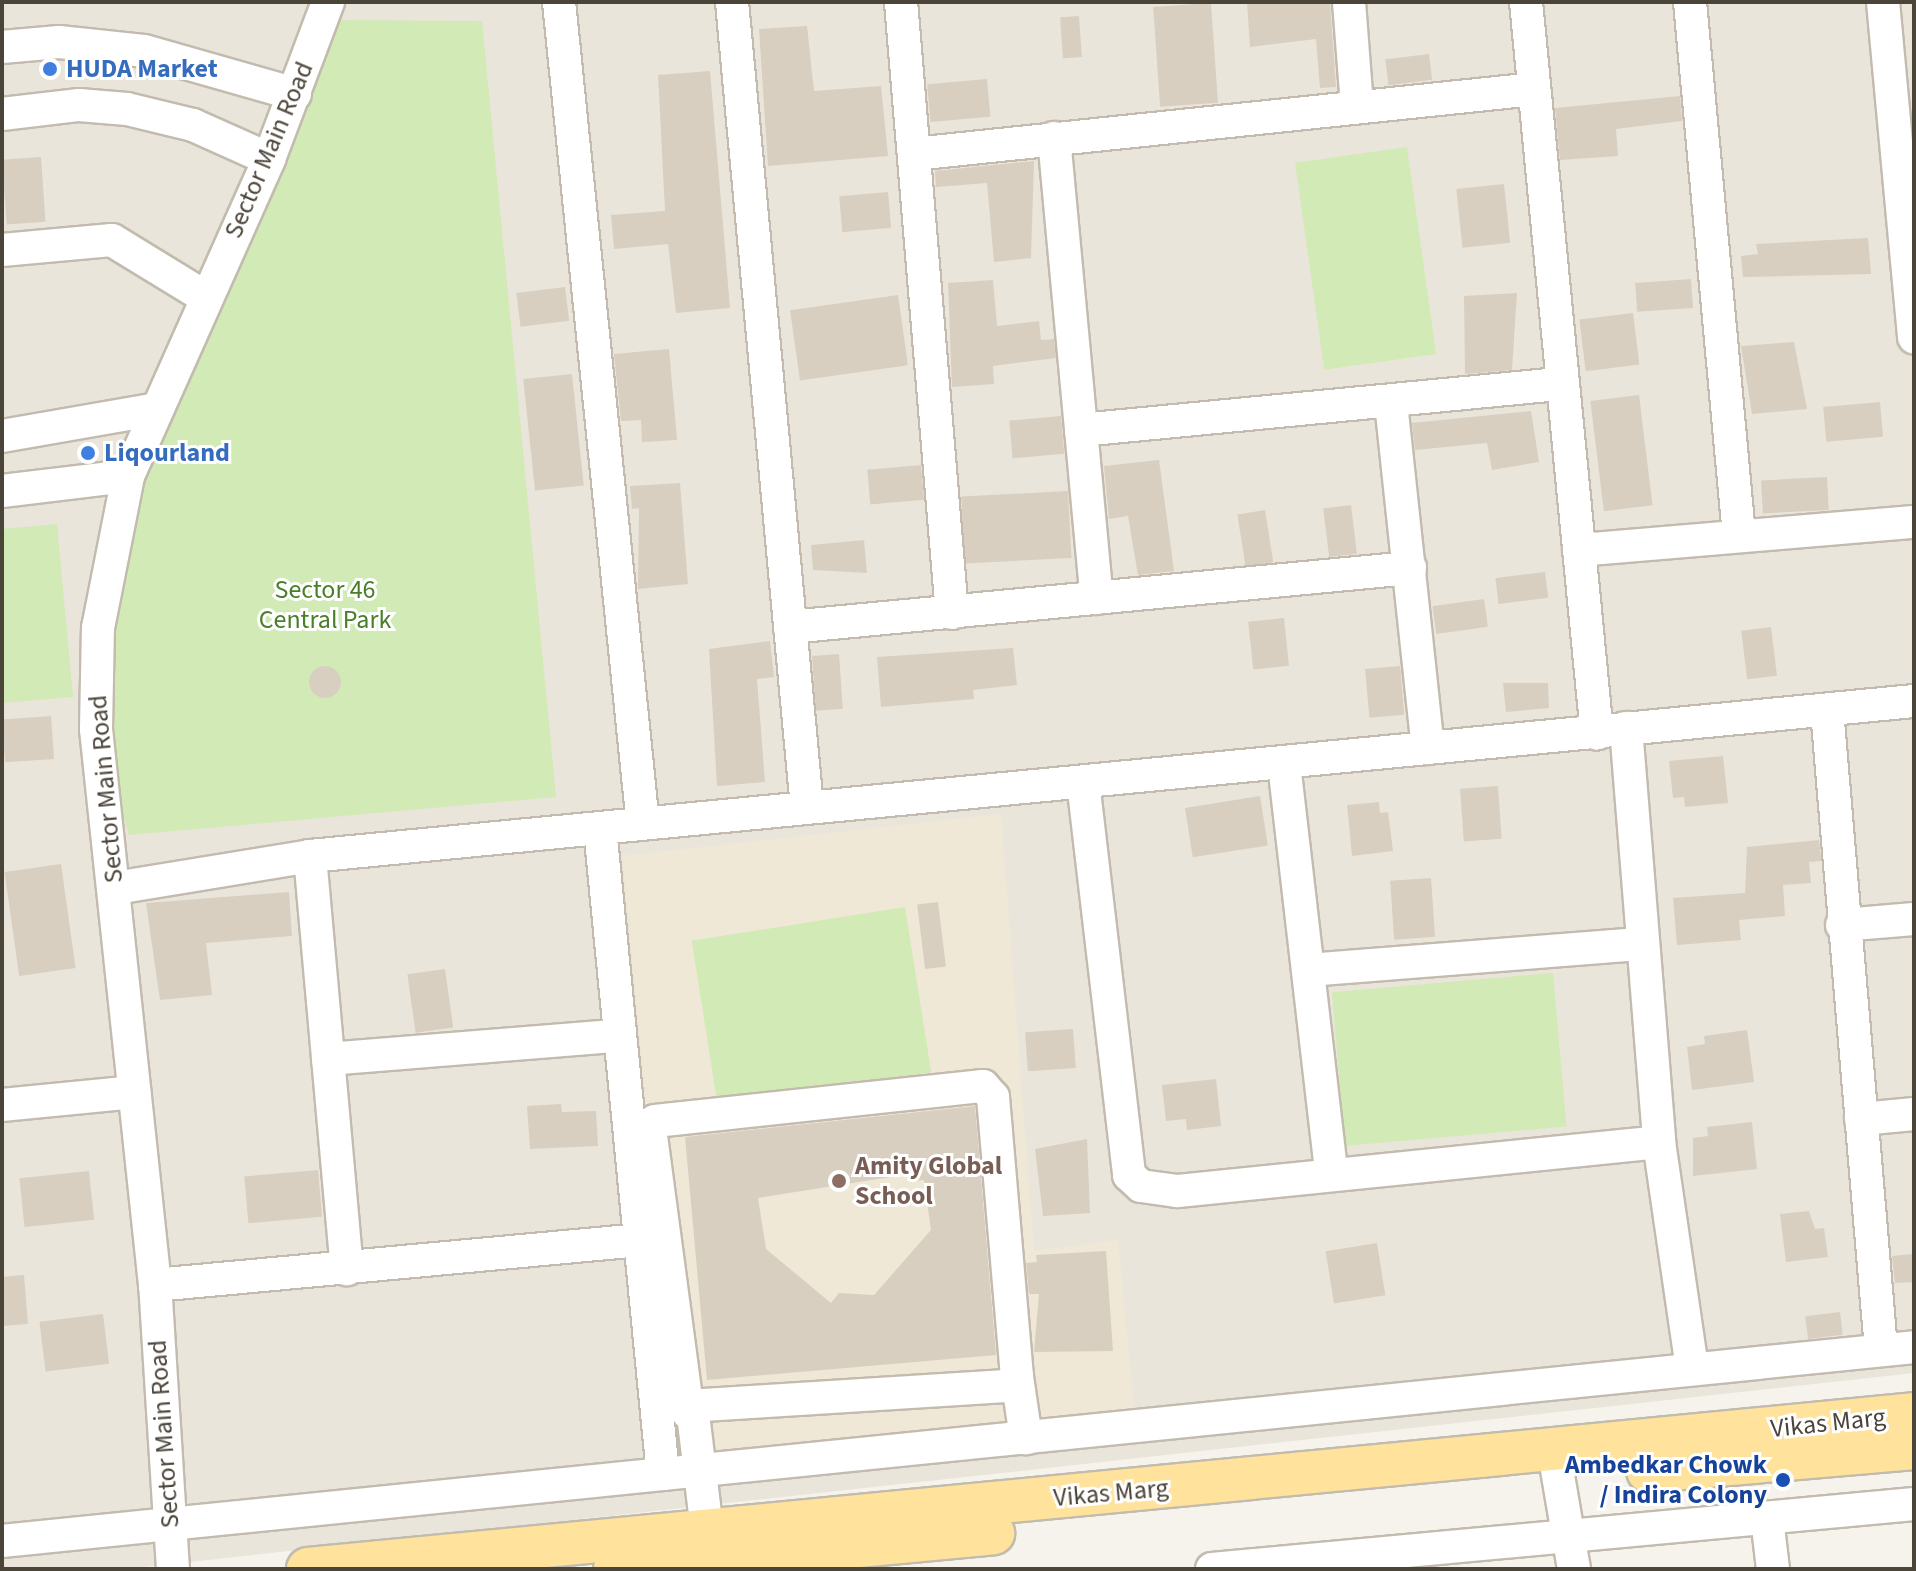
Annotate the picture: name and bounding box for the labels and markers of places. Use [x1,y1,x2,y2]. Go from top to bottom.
place label: HUDA Market [66,53,218,85]
marker: HUDA Market [41,60,59,78]
place label: Liqourland [104,437,230,469]
marker: Liqourland [79,444,97,462]
place label: Amity Global School [855,1150,1002,1212]
marker: Amity Global School [830,1172,848,1190]
place label: Ambedkar Chowk / Indira Colony [1565,1449,1767,1510]
marker: Ambedkar Chowk / Indira Colony [1774,1471,1792,1489]

